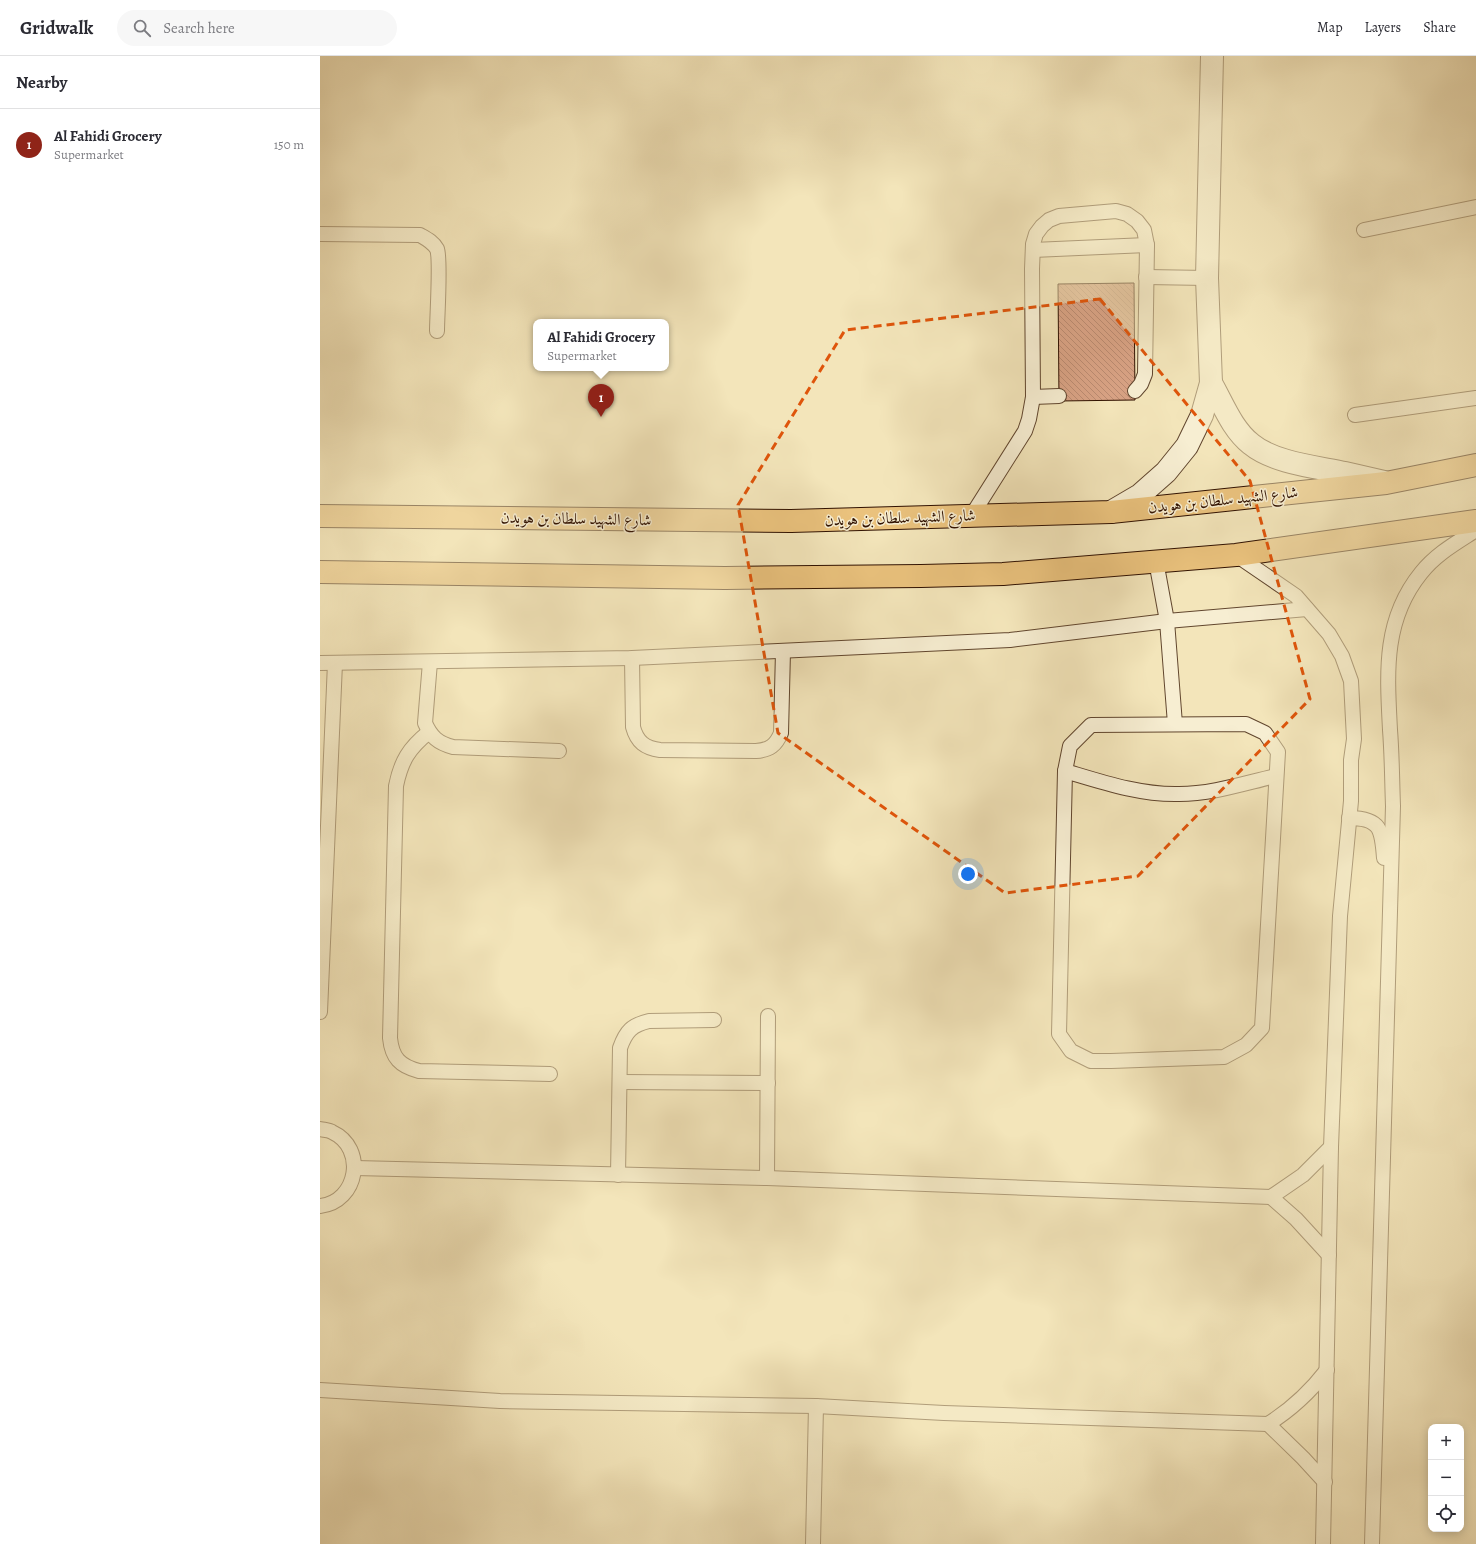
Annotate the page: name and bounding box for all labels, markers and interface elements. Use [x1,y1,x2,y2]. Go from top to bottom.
search box [117,10,397,46]
text: Gridwalk [20,15,93,41]
icon: search [131,17,153,39]
text: Search here [163,18,235,38]
text: Map [1317,18,1343,37]
text: Layers [1365,18,1401,37]
text: Share [1423,18,1456,37]
text: Nearby [16,71,67,94]
text: Al Fahidi Grocery [54,126,162,146]
text: 1 [27,136,31,153]
text: 150 m [274,136,304,153]
text: Supermarket [54,146,124,163]
popup [533,319,669,371]
text: Al Fahidi Grocery [547,327,655,347]
text: Supermarket [547,347,617,364]
pin: 1 [588,384,614,417]
street label: شارع الشهيد سلطان بن هويدن [1147,481,1299,521]
street label: شارع الشهيد سلطان بن هويدن [824,504,976,534]
street label: شارع الشهيد سلطان بن هويدن [500,507,652,533]
your location [958,864,978,884]
map controls [1428,1424,1464,1532]
button: + [1428,1424,1464,1460]
button: − [1428,1460,1464,1496]
button: locate [1428,1496,1464,1532]

